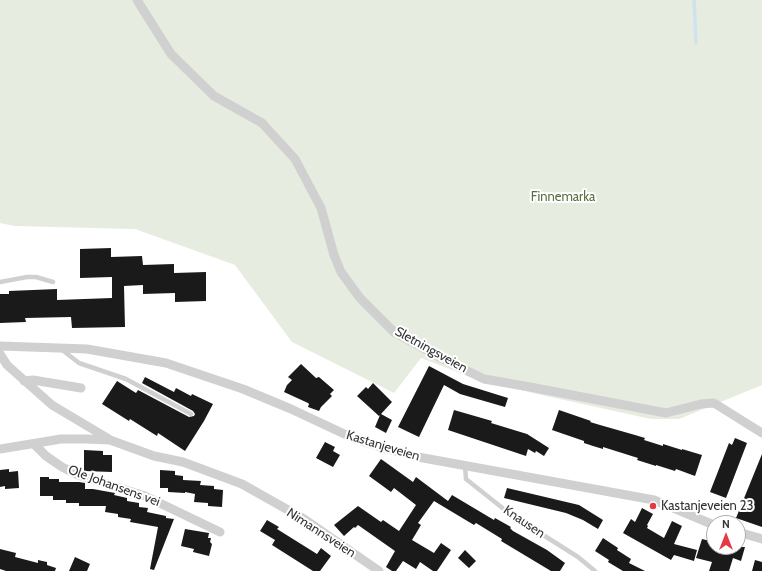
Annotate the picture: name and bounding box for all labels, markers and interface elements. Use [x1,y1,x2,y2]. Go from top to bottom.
park label: Finnemarka [531,189,595,205]
street label: Sletningsveien [392,324,470,376]
street label: Kastanjeveien [344,427,422,465]
street label: Ole Johansens vei [66,462,162,510]
place label: Kastanjeveien 23 [661,498,754,514]
marker: Kastanjeveien 23 [648,501,658,511]
street label: Knausen [500,502,548,542]
street label: Nimannsveien [284,505,358,561]
north arrow [706,515,746,555]
text: N [722,517,730,531]

